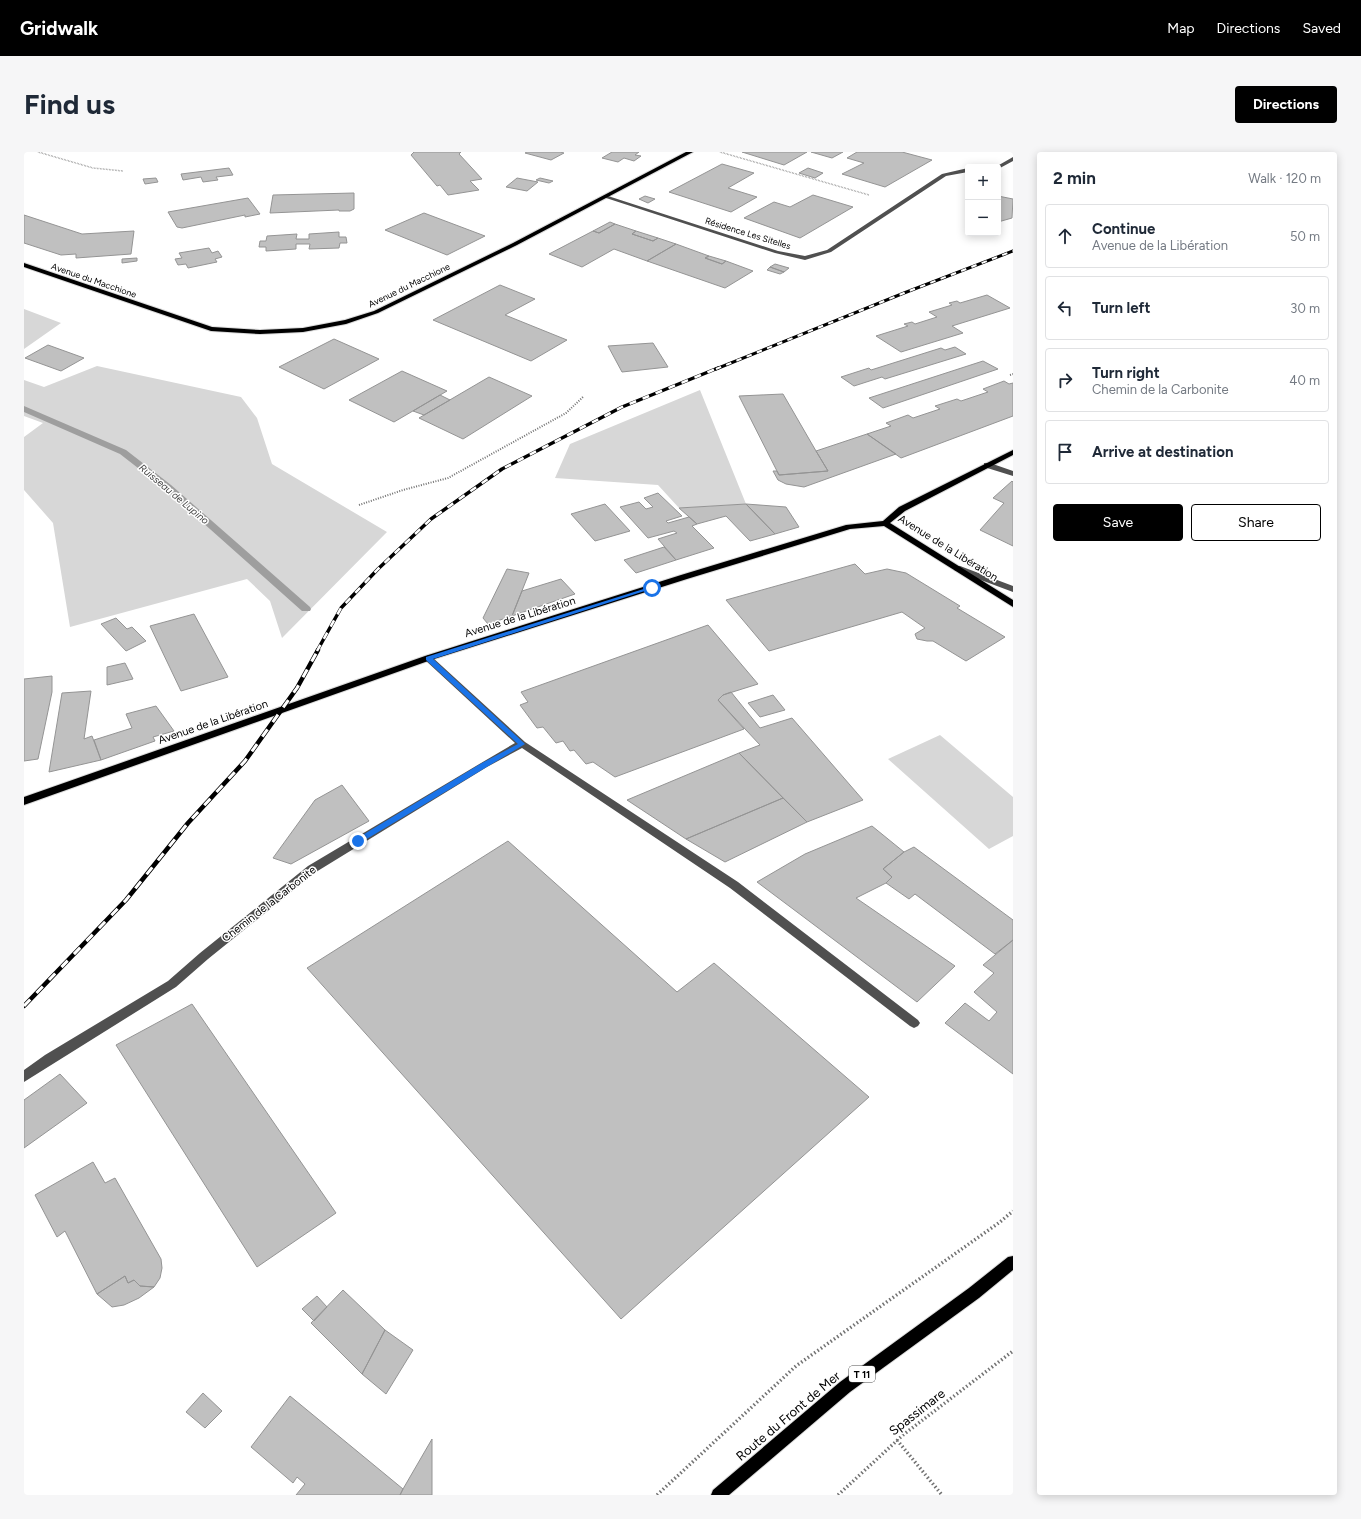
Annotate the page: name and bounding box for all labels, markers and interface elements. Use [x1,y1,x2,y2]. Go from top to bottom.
text: Gridwalk [20,17,98,40]
text: Map [1167,20,1195,37]
text: Directions [1217,20,1280,37]
text: Saved [1302,20,1341,37]
button: Directions [1235,86,1337,123]
text: Find us [24,87,115,121]
map controls [965,164,1001,236]
button: + [965,164,1001,200]
text: 2 min [1053,168,1096,188]
text: Walk · 120 m [1248,171,1321,186]
button: − [965,200,1001,236]
street label: Résidence Les Sitelles [704,215,792,251]
text: Continue [1092,220,1155,238]
icon: ahead [1054,225,1076,247]
text: 50 m [1290,229,1320,244]
text: Avenue de la Libération [1092,238,1228,253]
street label: Avenue du Macchione [50,260,138,300]
street label: Avenue du Macchione [366,260,452,310]
icon: left [1054,297,1076,319]
text: Turn left [1092,299,1150,317]
text: 30 m [1290,301,1320,316]
text: Turn right [1092,364,1160,382]
icon: right [1054,369,1076,391]
text: 40 m [1289,373,1320,388]
text: Chemin de la Carbonite [1092,382,1229,397]
icon: arrive [1054,441,1076,463]
text: Arrive at destination [1092,443,1233,461]
water label: Ruisseau de Lupino [136,461,212,527]
button: Save [1053,504,1183,541]
button: Share [1191,504,1321,541]
street label: Avenue de la Libération [896,512,1000,584]
route start [643,579,661,597]
street label: Avenue de la Libération [463,594,577,640]
street label: Avenue de la Libération [156,697,270,747]
route end [349,832,367,850]
street label: Chemin de la Carbonite [219,863,319,945]
road number: T 11 [849,1366,875,1382]
street label: Route du Front de Mer [733,1368,843,1464]
street label: Spassimare [886,1386,948,1438]

